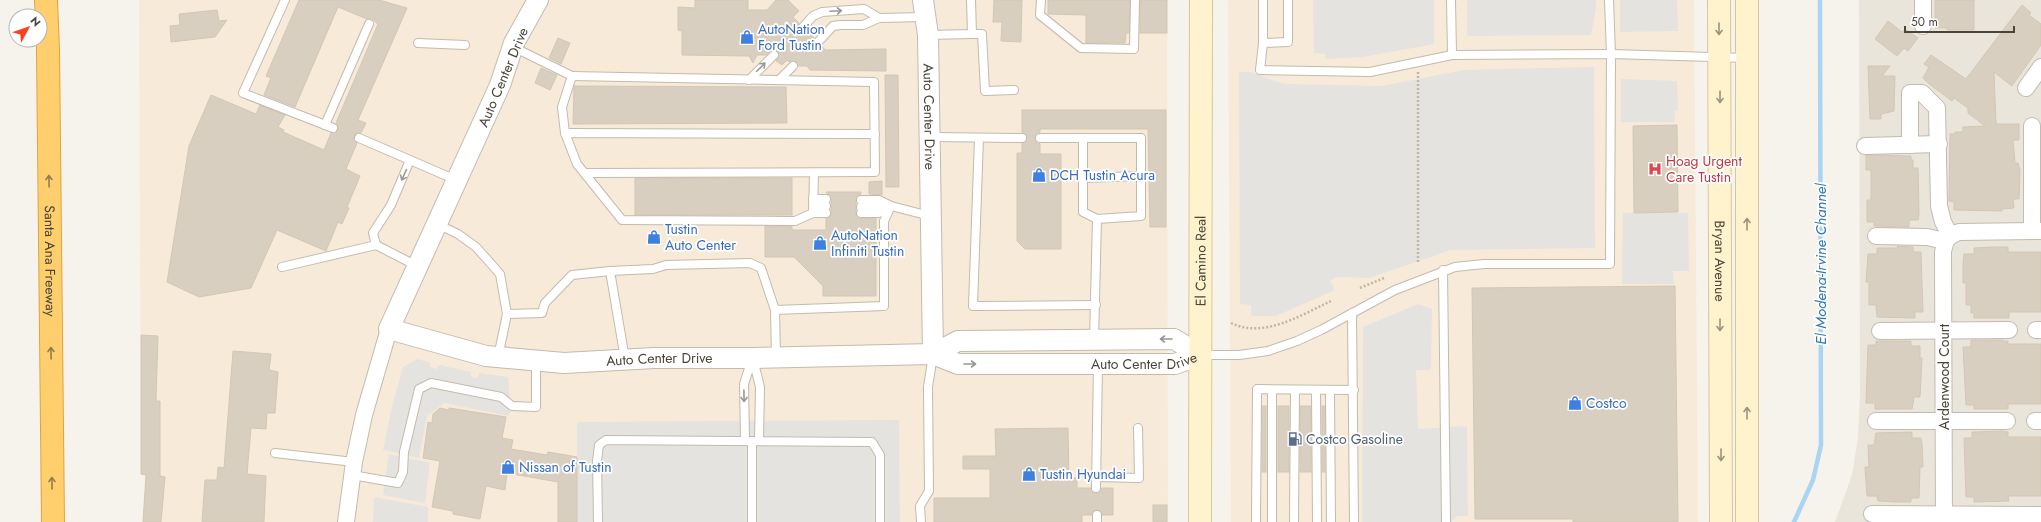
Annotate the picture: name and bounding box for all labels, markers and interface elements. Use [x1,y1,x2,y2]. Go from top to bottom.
one-way arrow [829,7,842,14]
north arrow [8,8,48,48]
scale bar [1905,8,2014,34]
text: N [27,13,45,30]
text: 50 m [1911,13,1938,31]
place label: AutoNation Ford Tustin [758,19,825,55]
one-way arrow [1715,22,1723,35]
street label: Auto Center Drive [473,24,533,130]
shop icon: AutoNation Ford Tustin [739,29,755,45]
one-way arrow [756,62,766,72]
street label: Auto Center Drive [918,63,940,170]
one-way arrow [1716,90,1724,103]
place label: Hoag Urgent Care Tustin [1666,151,1742,187]
hospital icon: Hoag Urgent Care Tustin [1647,161,1663,177]
place label: DCH Tustin Acura [1050,165,1155,185]
shop icon: DCH Tustin Acura [1031,167,1047,183]
one-way arrow [399,169,407,181]
one-way arrow [45,175,53,188]
water label: El Modena-Irvine Channel [1810,183,1832,345]
street label: Santa Ana Freeway [40,205,61,318]
street label: El Camino Real [1190,216,1211,306]
one-way arrow [1743,218,1751,231]
place label: Tustin Auto Center [665,219,736,255]
street label: Bryan Avenue [1710,220,1730,302]
place label: AutoNation Infiniti Tustin [831,225,904,261]
shop icon: Tustin Auto Center [646,229,662,245]
shop icon: AutoNation Infiniti Tustin [812,235,828,251]
one-way arrow [1716,318,1724,331]
street label: Ardenwood Court [1934,323,1954,430]
one-way arrow [1160,335,1173,343]
one-way arrow [47,347,55,360]
street label: Auto Center Drive [1091,347,1200,374]
street label: Auto Center Drive [606,348,713,371]
one-way arrow [963,360,976,368]
one-way arrow [741,389,748,402]
place label: Costco [1586,393,1627,413]
shop icon: Costco [1567,395,1583,411]
one-way arrow [1743,407,1751,420]
place label: Costco Gasoline [1306,429,1403,449]
fuel station icon: Costco Gasoline [1287,431,1303,447]
one-way arrow [1717,448,1725,461]
place label: Nissan of Tustin [519,457,612,477]
shop icon: Nissan of Tustin [500,459,516,475]
place label: Tustin Hyundai [1040,464,1126,484]
shop icon: Tustin Hyundai [1021,466,1037,482]
one-way arrow [48,477,56,490]

